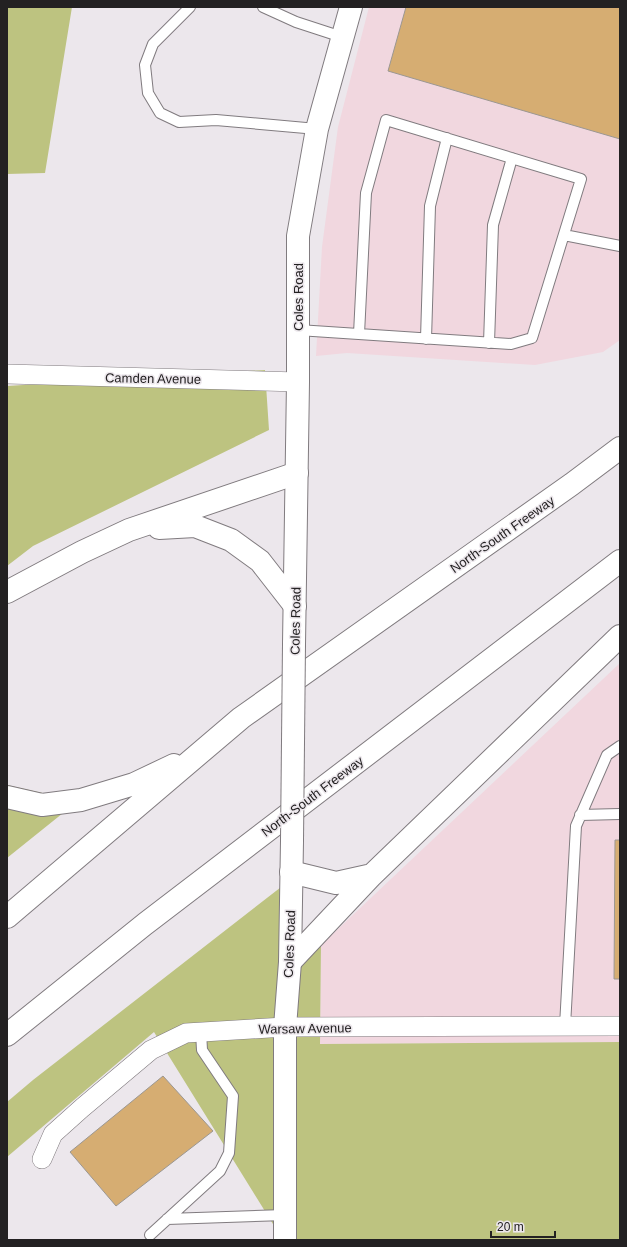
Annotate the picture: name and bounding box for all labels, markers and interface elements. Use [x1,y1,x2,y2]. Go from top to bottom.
street label: Coles Road [291,263,306,331]
street label: Camden Avenue [105,370,201,387]
street label: North-South Freeway [447,493,558,576]
street label: Coles Road [287,587,304,655]
street label: North-South Freeway [258,753,367,840]
street label: Coles Road [281,910,298,978]
street label: Warsaw Avenue [258,1020,352,1037]
scale bar [491,1213,555,1239]
text: 20 m [497,1220,524,1234]

